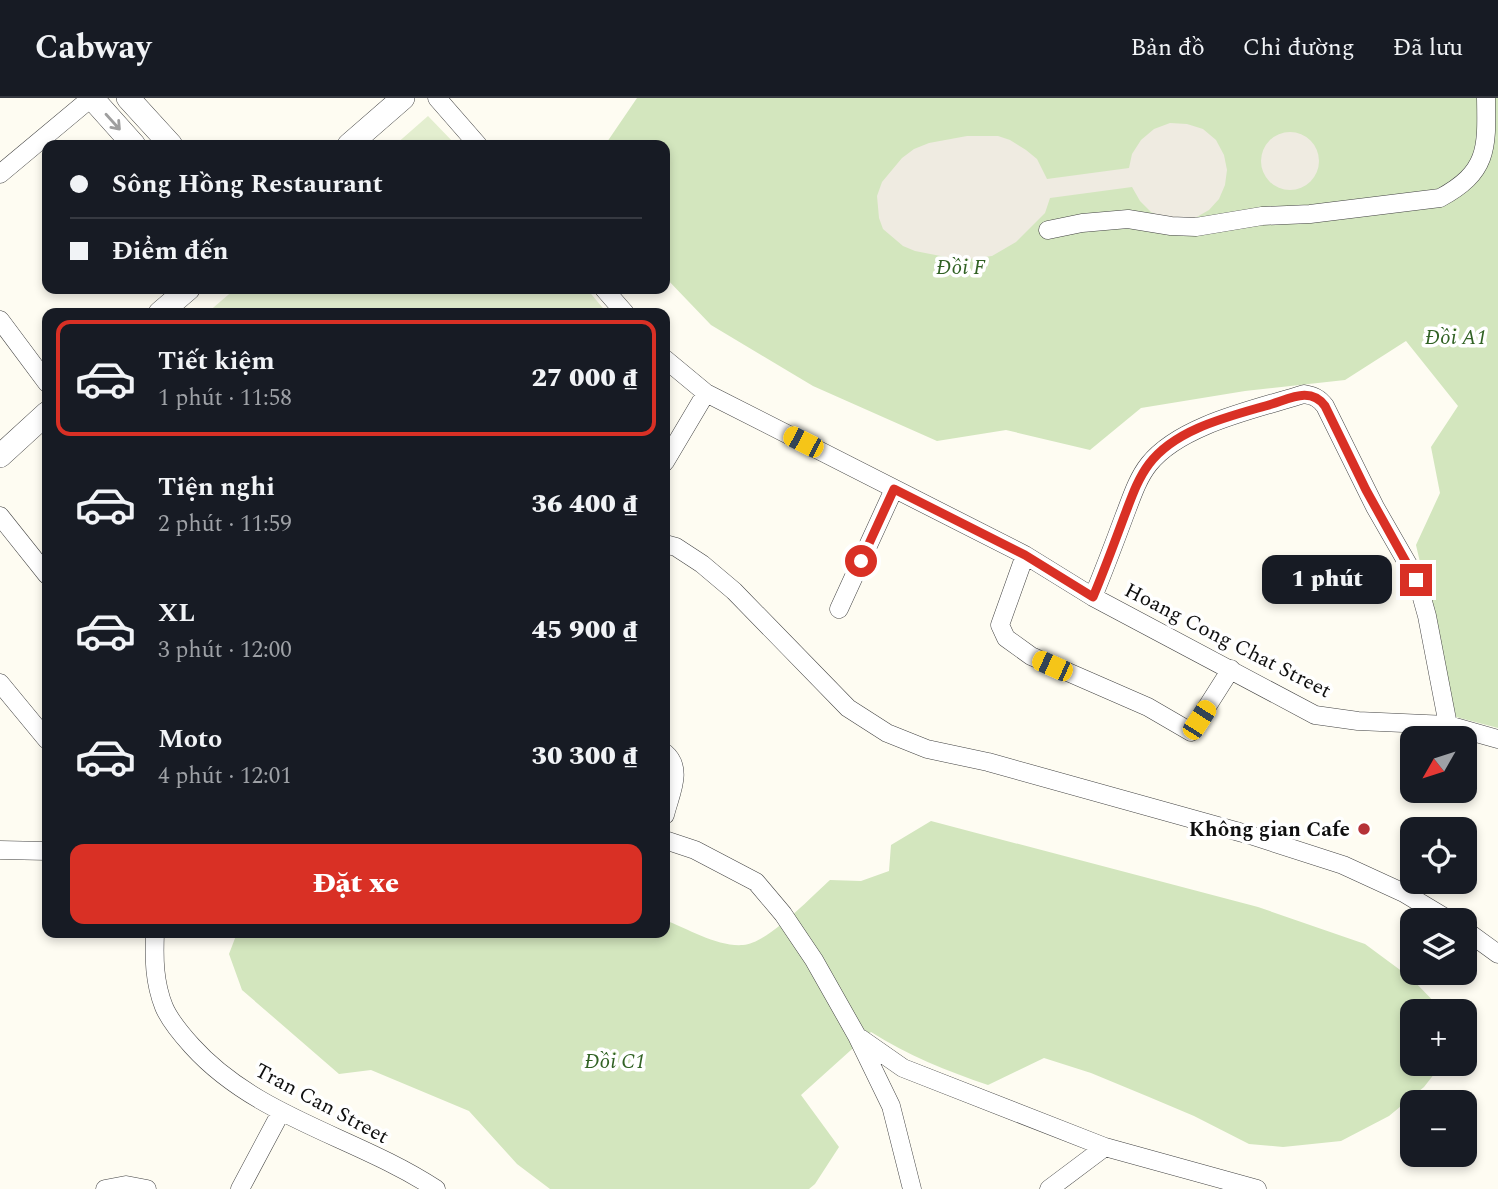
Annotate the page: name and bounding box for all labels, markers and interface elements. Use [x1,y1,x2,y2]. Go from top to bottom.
text: Cabway [35,23,151,73]
text: Bản đồ [1130,30,1205,66]
text: Chỉ đường [1243,30,1355,66]
text: Đã lưu [1393,30,1463,66]
one-way arrow [105,113,121,131]
text: Sông Hồng Restaurant [112,164,383,204]
text: Điểm đến [112,231,229,271]
park label: Đồi F [936,252,986,284]
park label: Đồi A1 [1425,322,1487,354]
text: Tiết kiệm [158,341,275,381]
icon: car [74,347,137,410]
text: 27 000 ₫ [531,358,638,398]
text: 1 phút · 11:58 [158,381,292,416]
car [780,423,827,461]
text: Tiện nghi [158,467,275,507]
icon: car [74,473,137,536]
text: 36 400 ₫ [531,484,638,524]
text: 2 phút · 11:59 [158,507,292,542]
route start [845,545,877,577]
callout: 1 phút [1262,556,1392,604]
text: 1 phút [1291,562,1363,597]
route end [1400,564,1432,596]
street label: Hoang Cong Chat Street [1119,575,1337,707]
text: XL [158,593,195,633]
icon: car [74,599,137,662]
text: 45 900 ₫ [531,610,638,650]
text: 3 phút · 12:00 [158,633,292,668]
car [1029,648,1076,684]
car [1179,697,1220,743]
text: Moto [158,719,222,759]
icon: car [74,725,137,788]
north arrow [1400,726,1477,803]
map controls [1400,726,1477,1167]
text: 30 300 ₫ [531,736,638,776]
text: 4 phút · 12:01 [158,759,292,794]
place label: Không gian Cafe [1189,814,1350,846]
button: locate [1400,817,1477,894]
marker: Không gian Cafe [1356,821,1372,837]
button: Đặt xe [70,844,642,924]
button: layers [1400,908,1477,985]
button: + [1400,999,1477,1076]
park label: Đồi C1 [584,1046,646,1078]
street label: Tran Can Street [249,1055,394,1153]
button: − [1400,1090,1477,1167]

